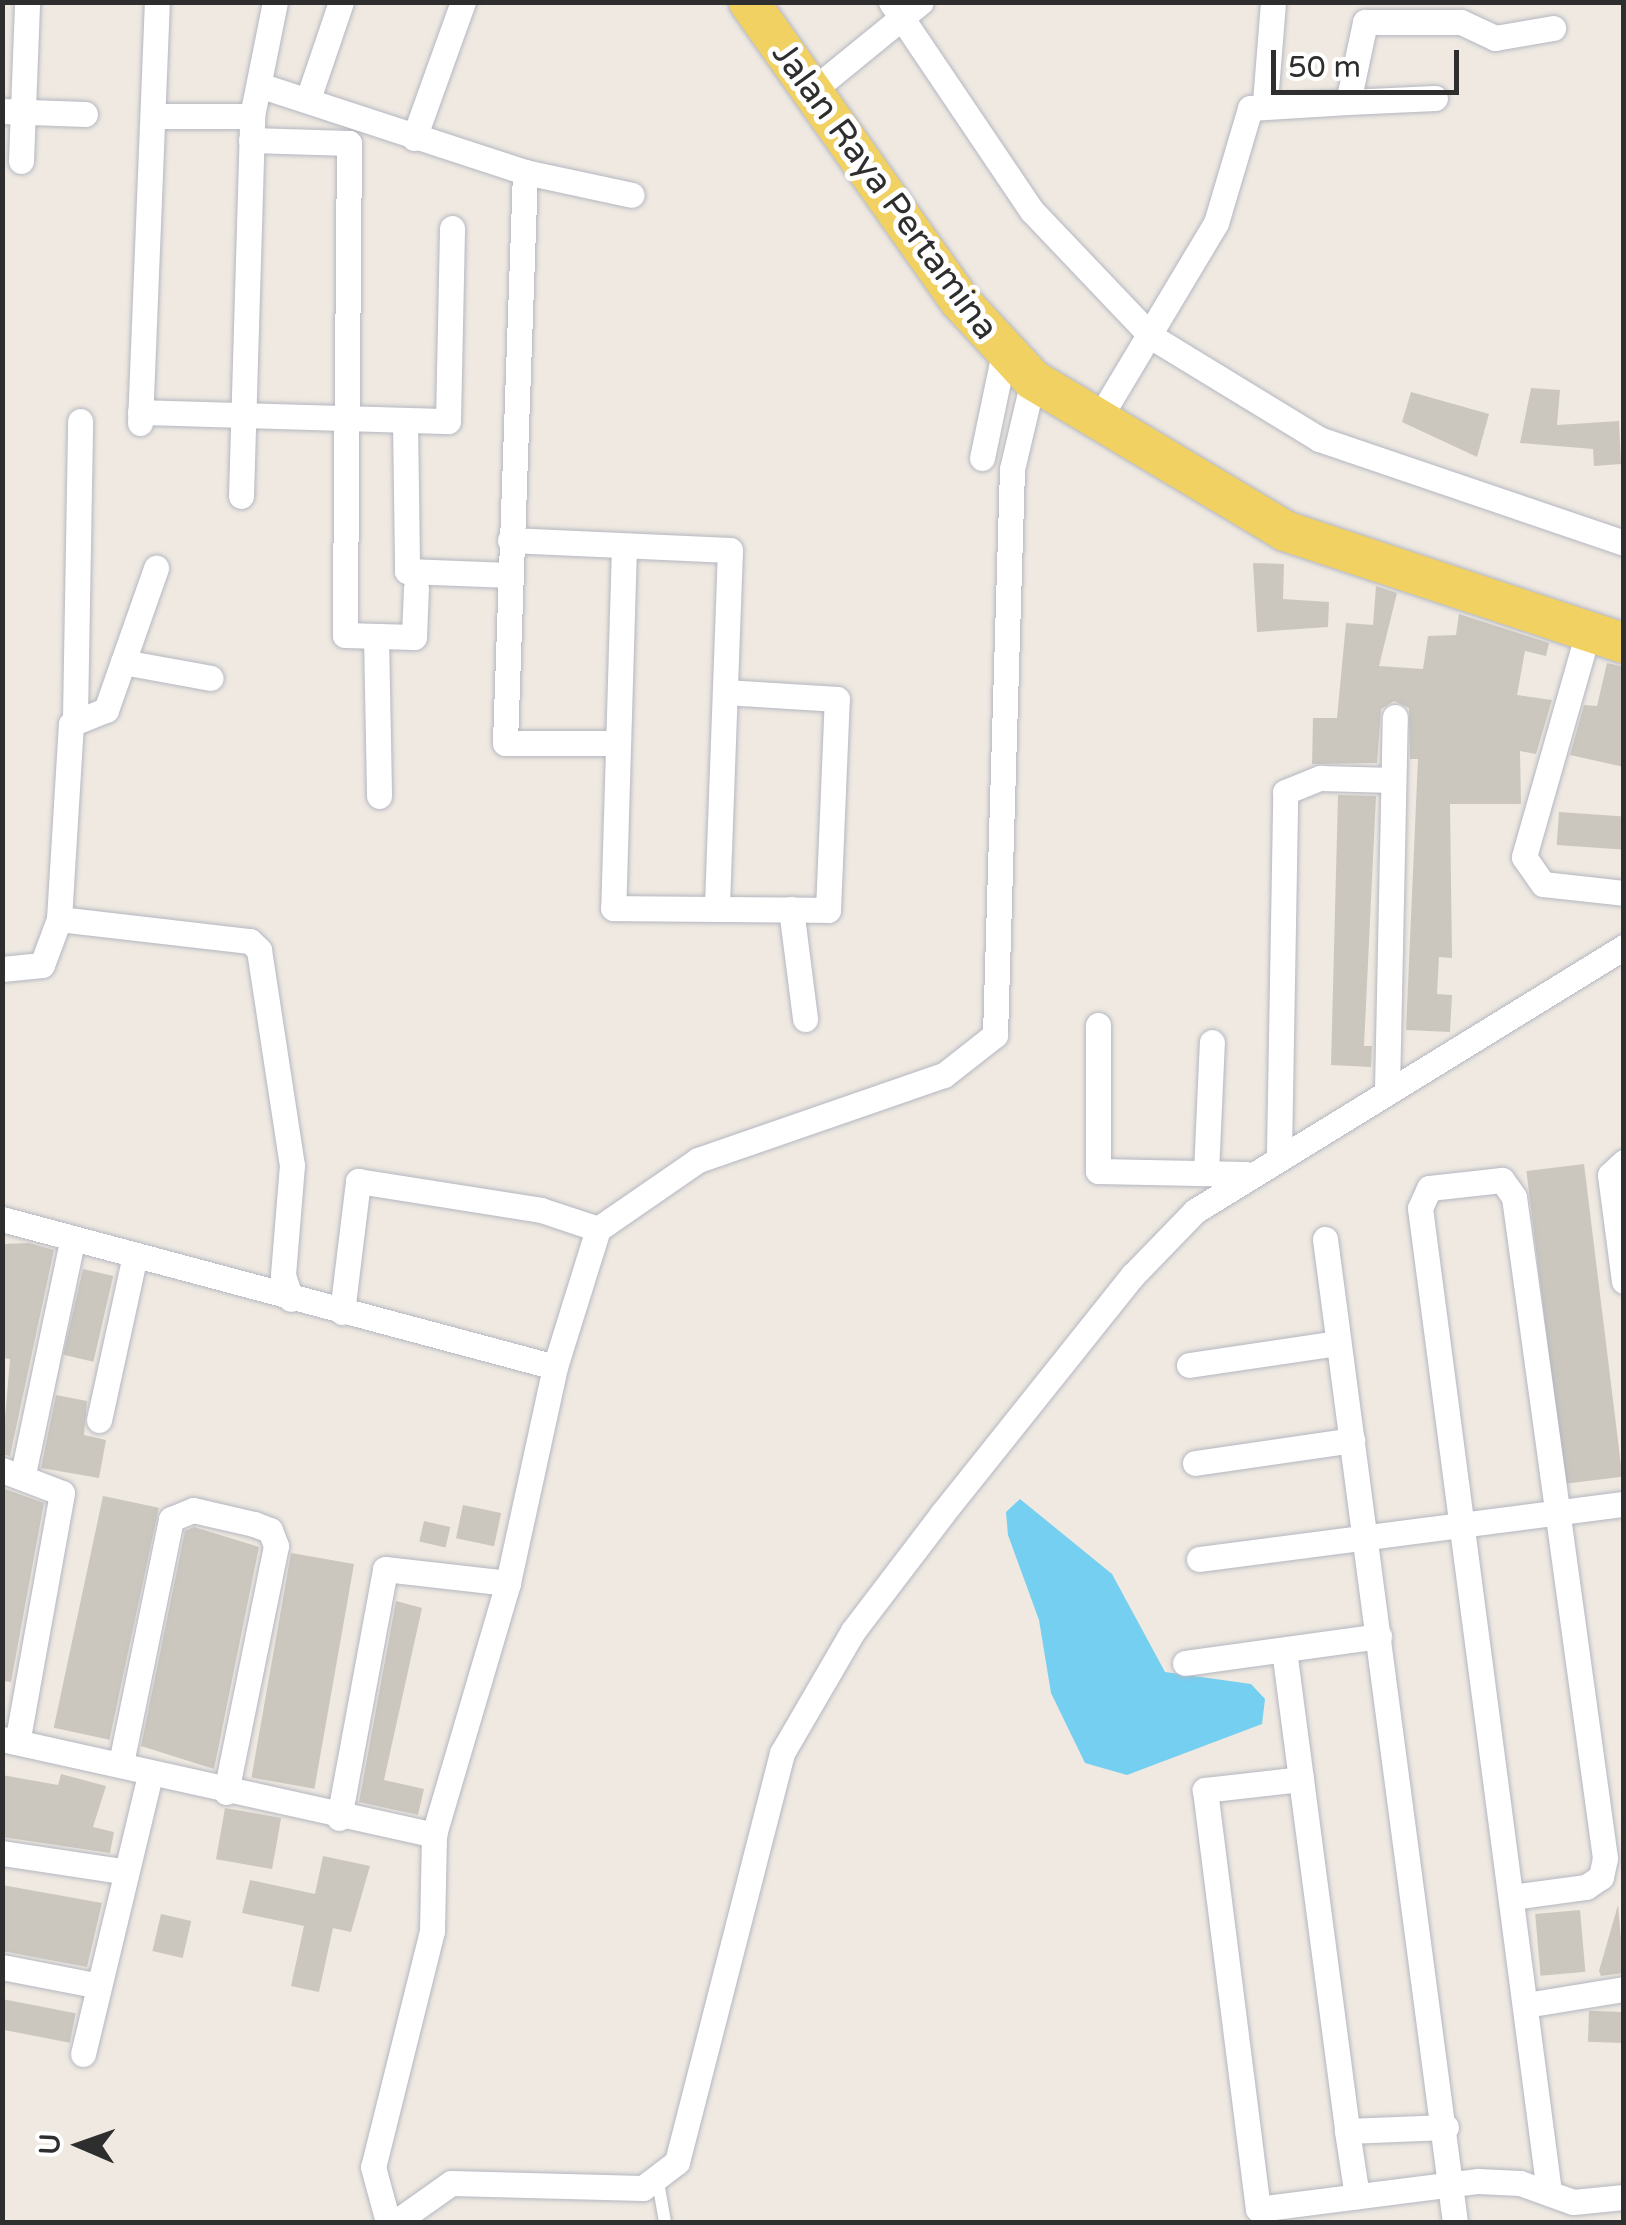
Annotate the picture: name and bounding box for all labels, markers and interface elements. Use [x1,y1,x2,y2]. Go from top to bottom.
scale bar [1276,30,1464,92]
street label: Jalan Raya Pertamina [763,34,1007,348]
text: 50 m [1288,49,1361,86]
north arrow [30,2095,130,2195]
text: U [33,2133,67,2155]

